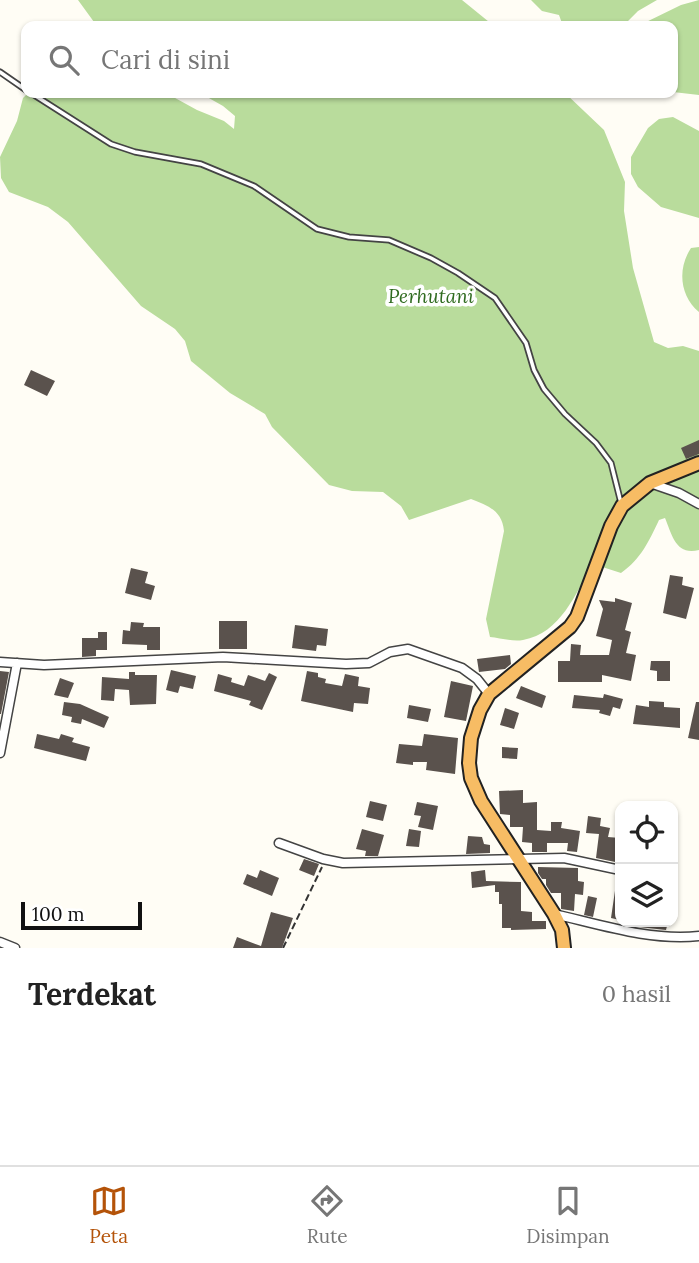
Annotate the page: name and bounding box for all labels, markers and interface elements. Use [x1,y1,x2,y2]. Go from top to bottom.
search box [21,21,678,98]
icon: search [45,41,83,79]
text: Cari di sini [101,43,230,76]
park label: Perhutani [388,284,474,308]
map controls [615,801,678,927]
button: locate [615,801,678,864]
button: layers [615,864,678,927]
scale bar [21,899,142,931]
text: 100 m [32,902,85,926]
text: Terdekat [28,975,156,1013]
text: 0 hasil [602,979,671,1008]
tab: Peta [89,1182,128,1248]
tab: Rute [307,1182,348,1248]
tab: Disimpan [526,1182,610,1248]

